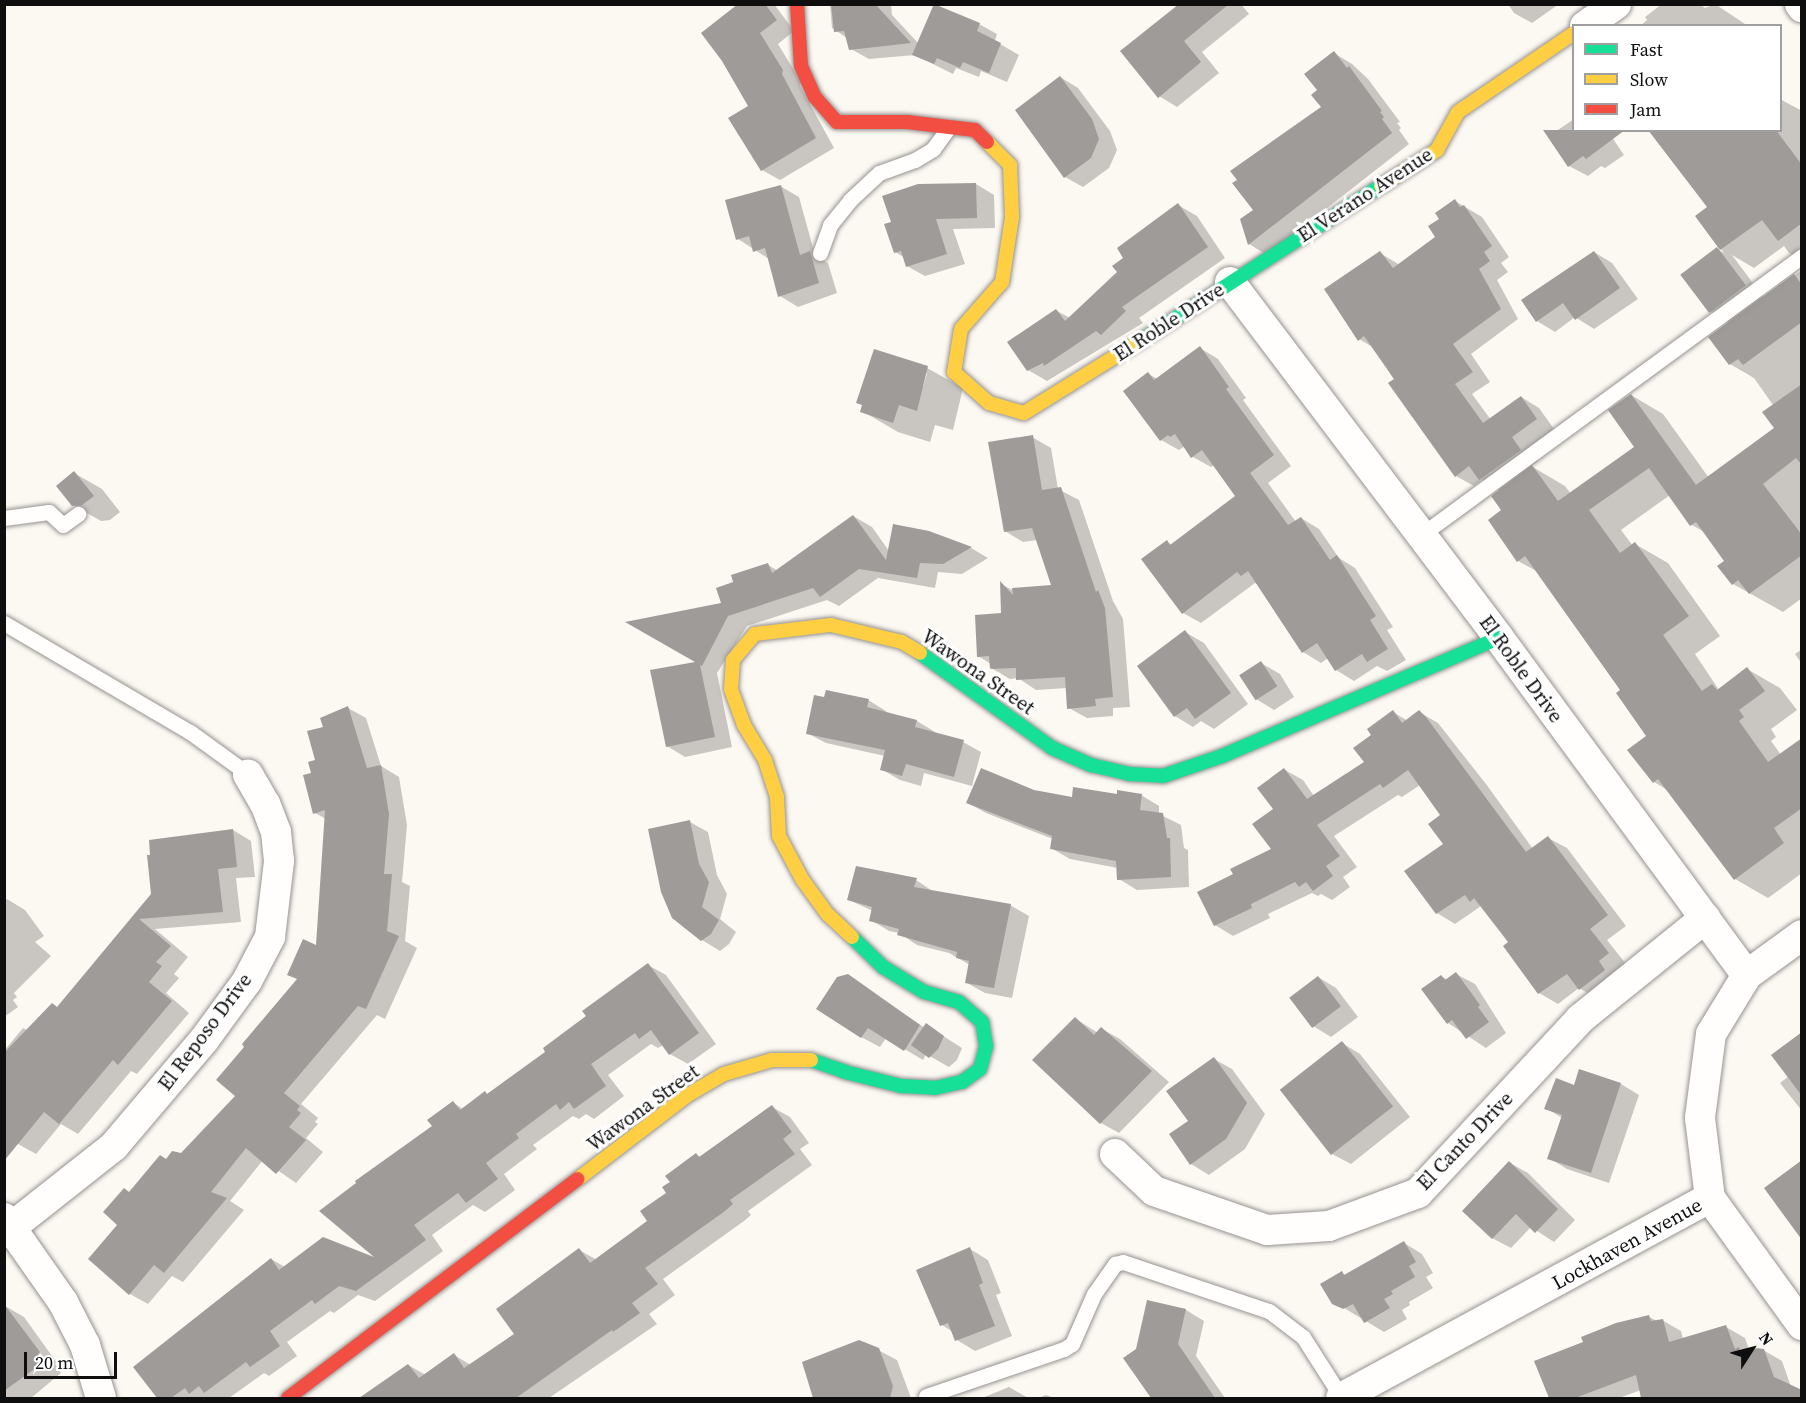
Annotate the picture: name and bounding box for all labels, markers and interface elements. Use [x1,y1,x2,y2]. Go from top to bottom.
legend [1572,24,1782,132]
text: Fast [1630,37,1663,62]
text: Slow [1630,67,1668,92]
text: Jam [1630,97,1662,122]
street label: El Verano Avenue [1293,142,1437,248]
street label: El Roble Drive [1109,277,1229,367]
street label: El Roble Drive [1474,611,1568,727]
street label: Wawona Street [917,624,1039,720]
street label: El Reposo Drive [153,969,257,1095]
street label: Wawona Street [582,1059,704,1157]
street label: El Canto Drive [1412,1087,1518,1195]
street label: Lockhaven Avenue [1548,1193,1706,1295]
north arrow [1722,1319,1782,1379]
text: N [1754,1327,1779,1350]
scale bar [27,1340,120,1378]
text: 20 m [35,1350,73,1375]

